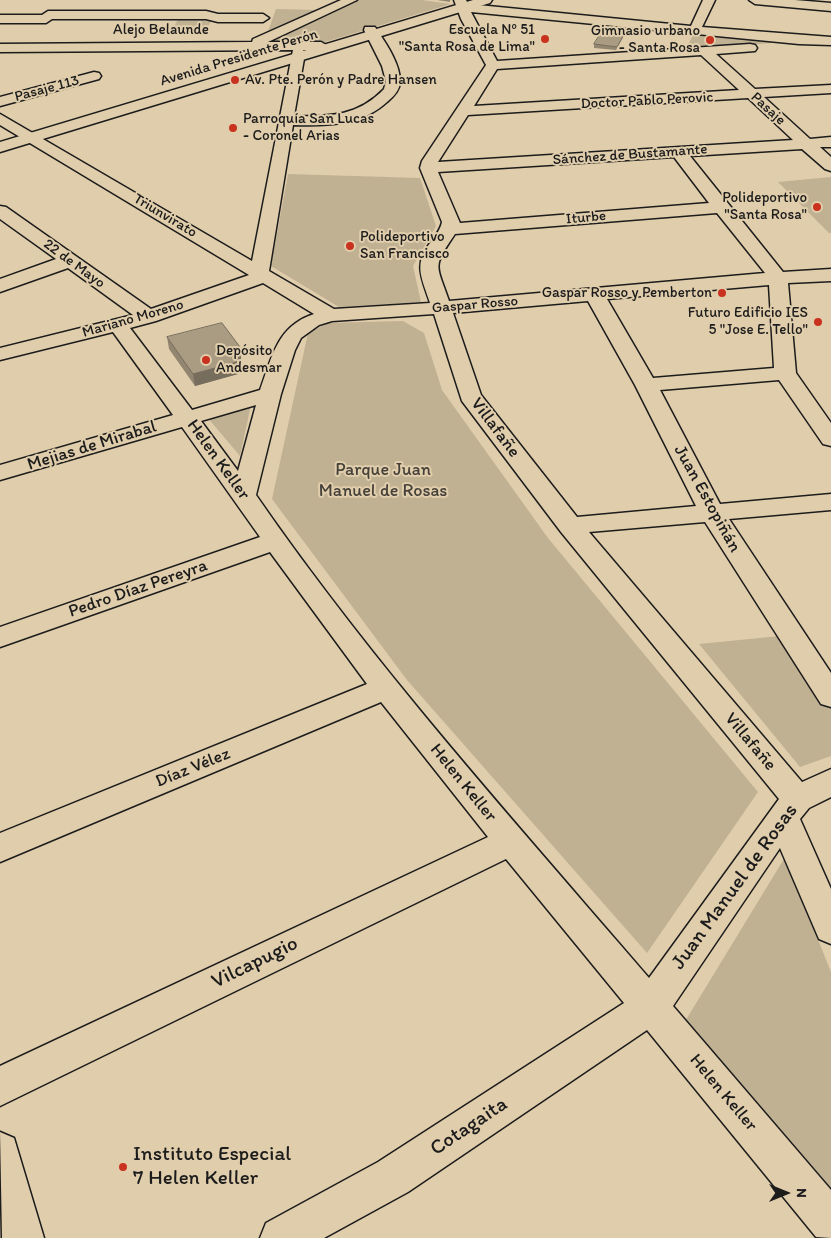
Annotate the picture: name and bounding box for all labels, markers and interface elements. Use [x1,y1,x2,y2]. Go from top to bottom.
street label: Alejo Belaunde [113,21,209,39]
place label: Escuela Nº 51 "Santa Rosa de Lima" [399,21,535,56]
place label: Gimnasio urbano - Santa Rosa [591,22,700,57]
street label: Avenida Presidente Perón [158,25,320,91]
marker: Escuela Nº 51 "Santa Rosa de Lima" [539,33,551,45]
marker: Gimnasio urbano - Santa Rosa [704,34,716,46]
place label: Av. Pte. Perón y Padre Hansen [245,71,437,89]
street label: Pasaje 113 [13,72,81,106]
marker: Av. Pte. Perón y Padre Hansen [229,74,241,86]
street label: Doctor Pablo Perovic [580,89,714,113]
street label: Pasaje [747,89,789,129]
place label: Parroquía San Lucas - Coronel Arias [243,110,374,145]
marker: Parroquía San Lucas - Coronel Arias [227,122,239,134]
street label: Sánchez de Bustamante [552,141,708,169]
place label: Polideportivo "Santa Rosa" [722,189,807,224]
street label: Triunvirato [130,190,200,242]
marker: Polideportivo "Santa Rosa" [811,201,823,213]
street label: Iturbe [565,207,607,229]
place label: Polideportivo San Francisco [360,228,449,263]
street label: 22 de Mayo [40,236,108,292]
marker: Polideportivo San Francisco [344,240,356,252]
place label: Gaspar Rosso y Pemberton [542,284,712,302]
marker: Gaspar Rosso y Pemberton [716,287,728,299]
street label: Gaspar Rosso [431,292,519,318]
street label: Mariano Moreno [80,296,186,342]
place label: Futuro Edificio IES 5 "Jose E. Tello" [688,304,808,339]
marker: Futuro Edificio IES 5 "Jose E. Tello" [812,316,824,328]
place label: Depósito Andesmar [216,342,282,377]
marker: Depósito Andesmar [200,354,212,366]
street label: Villafañe [466,394,524,462]
street label: Mejias de Mirabal [25,416,159,476]
street label: Helen Keller [182,416,254,504]
street label: Juan Estopiñán [669,442,745,556]
park label: Parque Juan Manuel de Rosas [319,459,447,502]
street label: Pedro Díaz Pereyra [66,555,210,623]
street label: Villafañe [719,709,781,775]
street label: Helen Keller [425,740,501,826]
street label: Díaz Vélez [153,743,233,793]
street label: Juan Manuel de Rosas [666,799,804,975]
street label: Vilcapugio [208,931,302,995]
street label: Helen Keller [684,1050,762,1136]
street label: Cotagaita [426,1092,512,1162]
place label: Instituto Especial 7 Helen Keller [133,1142,291,1192]
marker: Instituto Especial 7 Helen Keller [117,1161,129,1173]
north arrow [761,1168,811,1218]
text: N [793,1188,810,1198]

